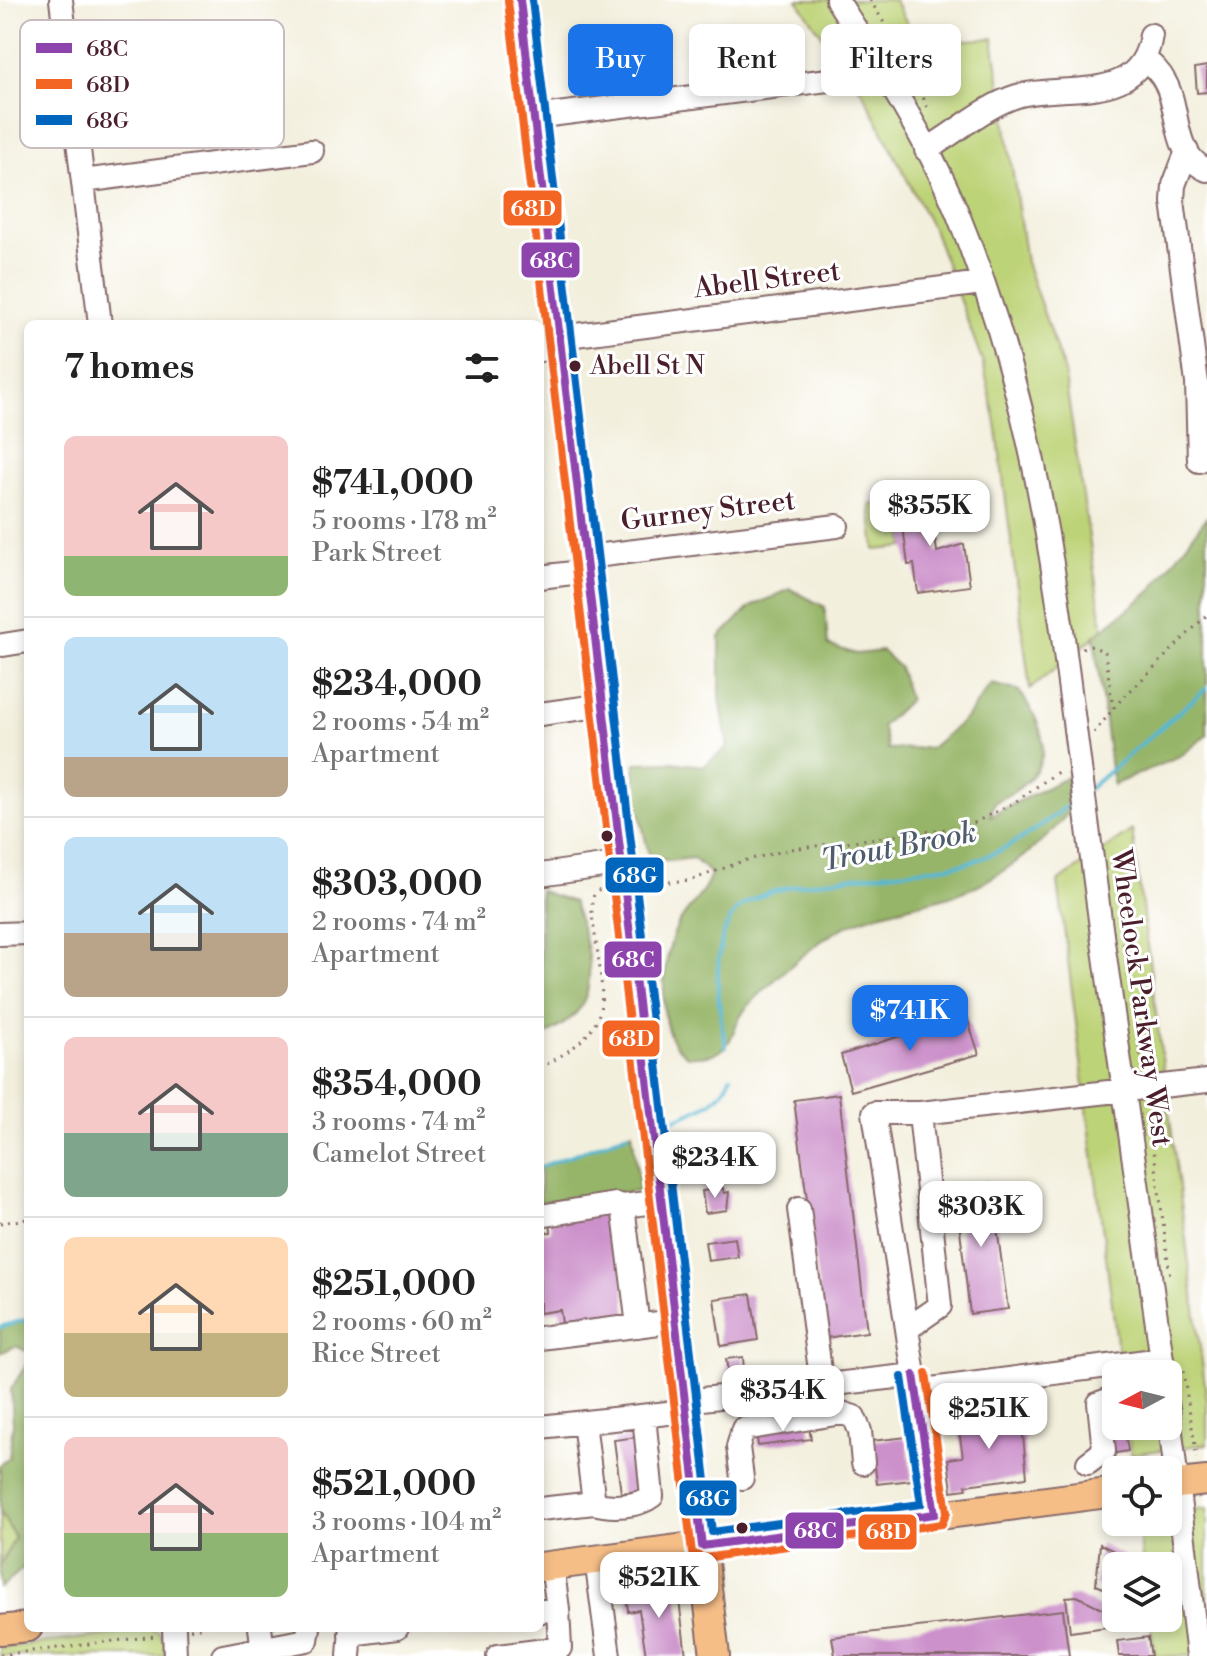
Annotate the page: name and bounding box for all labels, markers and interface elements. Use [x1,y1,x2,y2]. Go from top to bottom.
legend [20,20,284,148]
chip: Buy [568,24,673,96]
chip: Rent [689,24,805,96]
chip: Filters [821,24,961,96]
text: 68C [86,36,128,63]
text: 68D [86,72,130,99]
text: 68G [86,108,129,135]
line badge: 68D [502,189,563,227]
text: 68D [510,196,556,223]
line badge: 68C [520,241,581,279]
text: 68C [529,248,573,275]
street label: Abell Street [691,254,842,306]
icon: filters [460,346,504,390]
text: 7 homes [64,347,194,389]
place label: Abell St N [589,350,706,382]
marker: Abell St N [567,358,583,374]
text: $741,000 [312,463,474,505]
icon: home [128,468,224,564]
pin: $355K [874,480,986,548]
street label: Gurney Street [619,483,797,539]
text: $355K [888,490,972,522]
text: 5 rooms · 178 m² [312,505,497,537]
text: Park Street [312,537,442,569]
text: $234,000 [312,664,482,706]
icon: home [128,669,224,765]
text: 2 rooms · 54 m² [312,706,489,738]
text: Apartment [312,738,440,770]
water label: Trout Brook [818,813,980,881]
unlabelled marker [599,828,615,844]
street label: Wheelock Parkway West [1103,846,1179,1149]
line badge: 68G [604,856,665,894]
text: 68G [612,863,658,890]
text: $303,000 [312,864,482,906]
icon: home [128,869,224,965]
text: 2 rooms · 74 m² [312,906,486,938]
text: Apartment [312,938,440,970]
line badge: 68C [603,940,663,979]
text: 68C [611,947,655,974]
pin: $741K [854,985,966,1053]
text: $741K [870,995,950,1027]
line badge: 68D [601,1019,661,1058]
text: 68D [608,1026,654,1053]
text: $354,000 [312,1064,482,1106]
icon: home [128,1069,224,1165]
text: 3 rooms · 74 m² [312,1106,485,1138]
pin: $234K [659,1132,771,1200]
text: Camelot Street [312,1138,486,1170]
text: $234K [672,1142,758,1174]
pin: $303K [925,1181,1037,1249]
text: $303K [938,1191,1024,1223]
text: $251,000 [312,1264,476,1306]
icon: home [128,1269,224,1365]
text: 2 rooms · 60 m² [312,1306,492,1338]
text: Rice Street [312,1338,441,1370]
north arrow [1102,1360,1182,1440]
map controls [1102,1360,1182,1632]
pin: $354K [727,1365,839,1433]
text: $354K [740,1375,826,1407]
pin: $251K [933,1383,1045,1451]
text: $251K [948,1393,1030,1425]
button: locate [1102,1456,1182,1536]
text: $521,000 [312,1464,476,1506]
icon: home [128,1469,224,1565]
line badge: 68G [678,1479,738,1517]
text: 68G [685,1486,731,1513]
text: 3 rooms · 104 m² [312,1506,501,1538]
line badge: 68C [784,1511,845,1550]
line badge: 68D [857,1513,918,1551]
text: 68C [793,1518,837,1545]
text: 68D [865,1519,911,1546]
unlabelled marker [734,1520,750,1536]
text: Apartment [312,1538,440,1570]
pin: $521K [603,1552,715,1620]
button: layers [1102,1552,1182,1632]
text: $521K [618,1562,700,1594]

